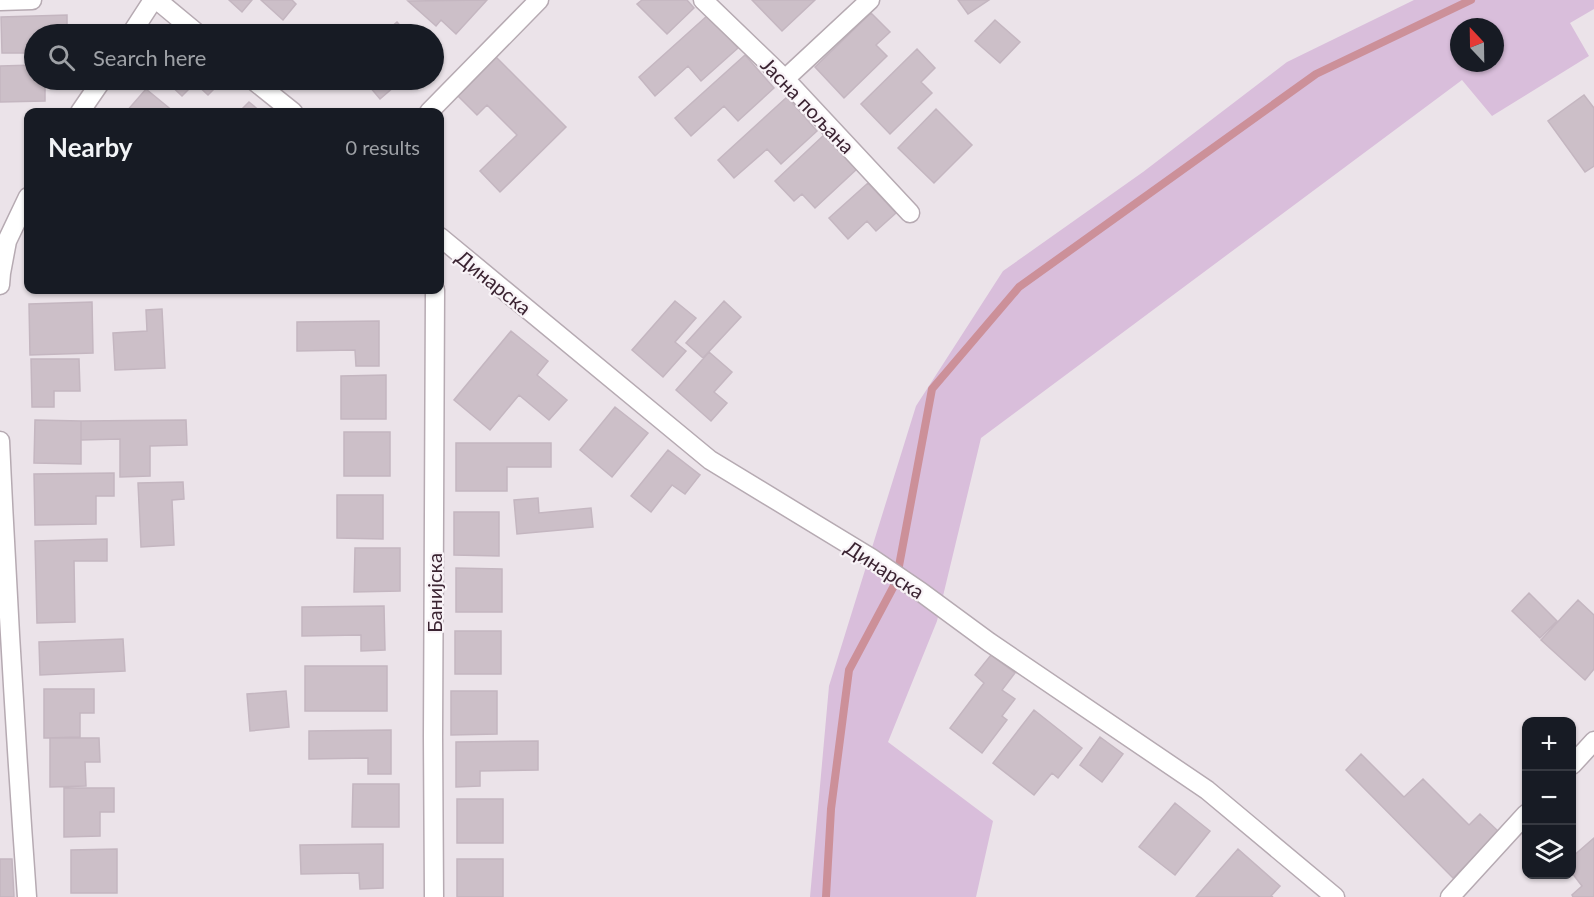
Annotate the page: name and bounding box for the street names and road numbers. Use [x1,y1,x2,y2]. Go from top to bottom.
street label: Јасна пољана [756,52,860,158]
street label: Динарска [452,245,536,319]
street label: Динарска [841,535,929,603]
street label: Банијска [422,553,446,633]

